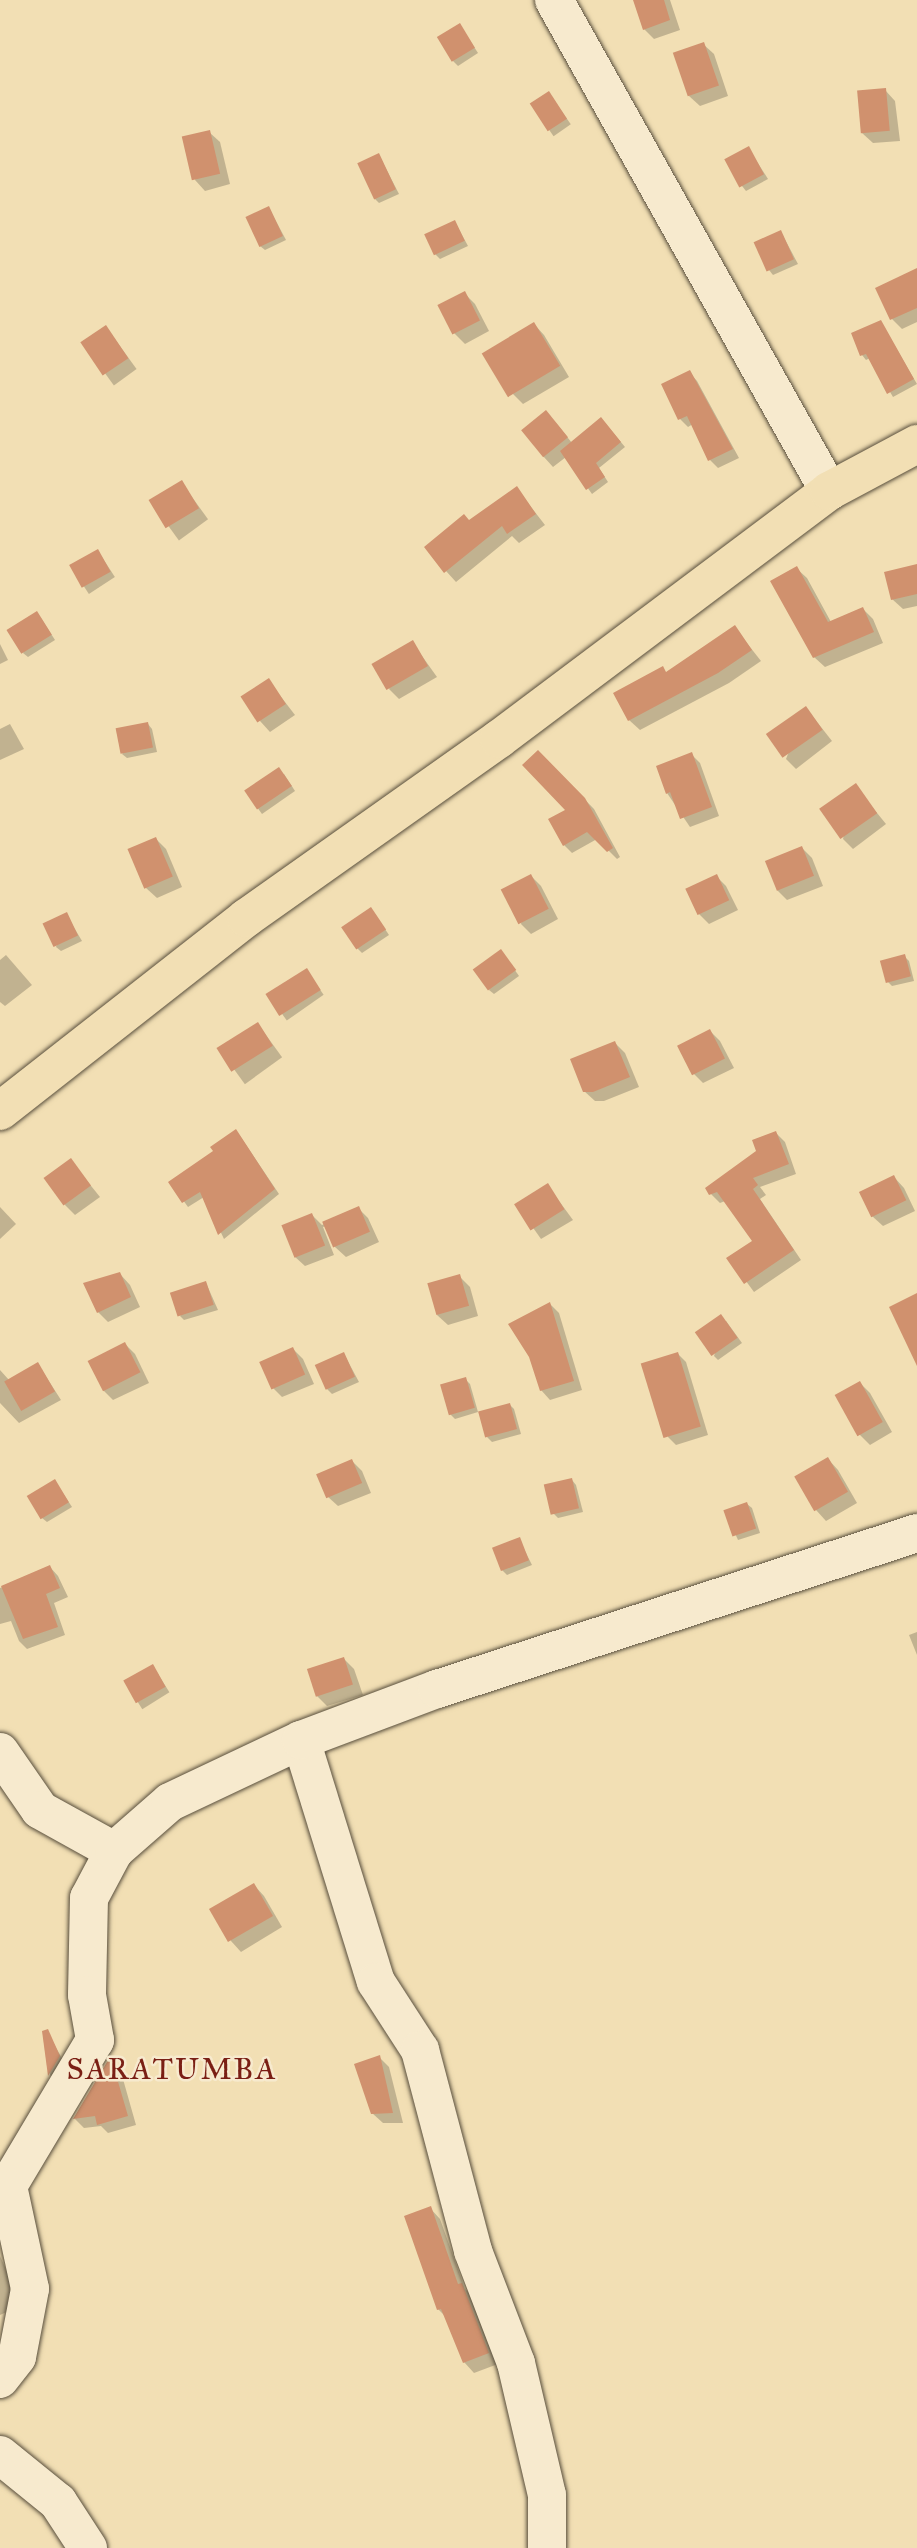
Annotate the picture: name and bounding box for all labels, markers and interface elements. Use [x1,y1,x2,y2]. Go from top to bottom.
district label: SARATUMBA [68,2051,276,2087]

